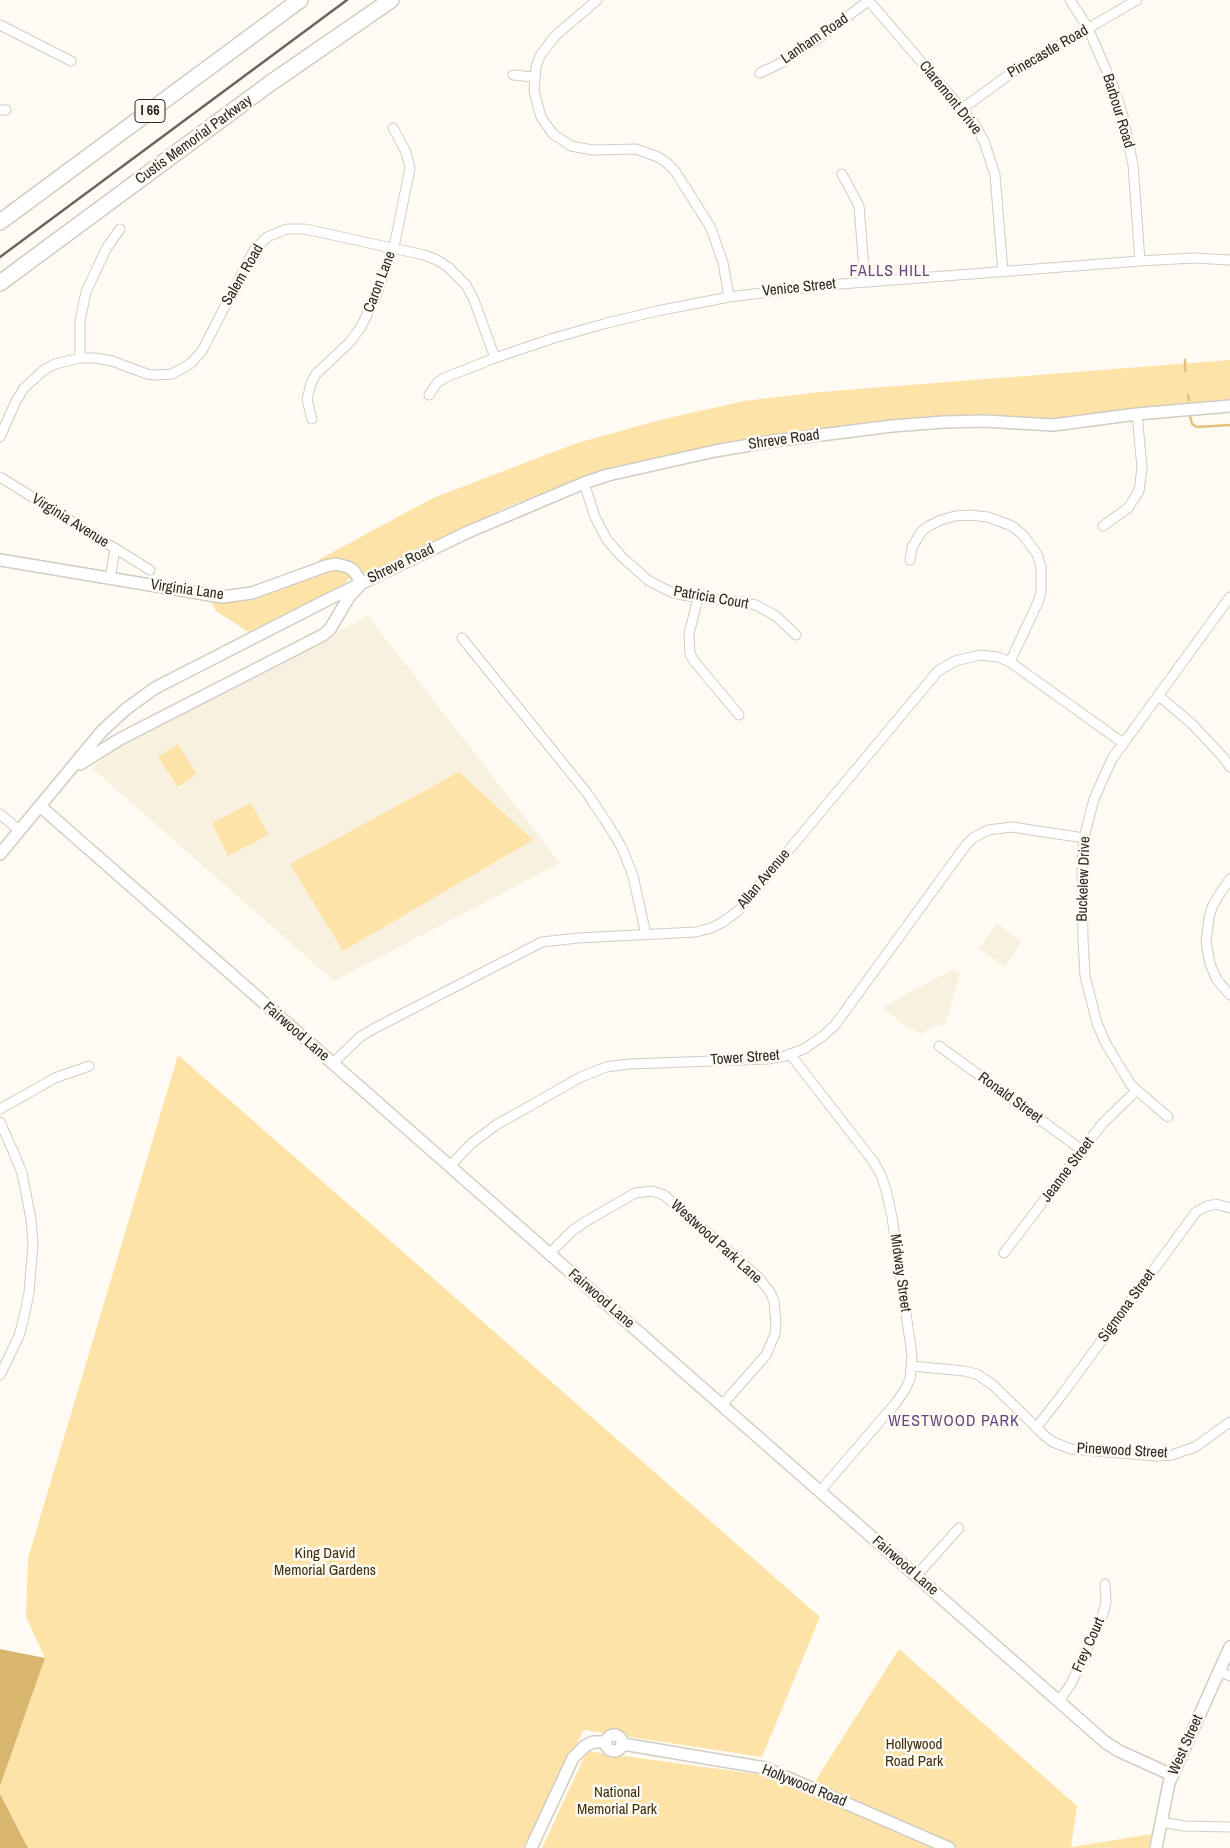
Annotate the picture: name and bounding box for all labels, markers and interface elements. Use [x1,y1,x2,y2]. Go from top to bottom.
street label: Lanham Road [778,10,852,68]
street label: Pinecastle Road [1004,22,1092,82]
street label: Claremont Drive [915,58,985,138]
street label: Barbour Road [1098,72,1138,150]
street label: Custis Memorial Parkway [132,92,256,188]
road number: I 66 [135,100,165,122]
street label: Salem Road [218,241,268,309]
street label: Caron Lane [360,249,400,315]
district label: FALLS HILL [848,262,932,282]
street label: Venice Street [761,275,837,301]
street label: Shreve Road [747,426,821,454]
street label: Virginia Avenue [28,490,112,552]
street label: Shreve Road [365,540,437,588]
street label: Virginia Lane [149,576,225,604]
street label: Patricia Court [672,583,750,613]
street label: Buckelew Drive [1074,836,1094,922]
street label: Allan Avenue [734,846,794,912]
street label: Fairwood Lane [259,998,333,1066]
street label: Tower Street [710,1047,780,1069]
street label: Ronald Street [974,1069,1046,1127]
street label: Jeanne Street [1038,1134,1098,1206]
street label: Westwood Park Lane [667,1196,765,1288]
street label: Midway Street [886,1233,914,1313]
street label: Fairwood Lane [564,1265,638,1333]
street label: Sigmona Street [1095,1266,1159,1346]
district label: WESTWOOD PARK [887,1412,1021,1432]
street label: Pinewood Street [1076,1440,1168,1462]
street label: Fairwood Lane [868,1532,942,1600]
park label: King David Memorial Gardens [274,1545,376,1580]
street label: Frey Court [1069,1615,1109,1675]
street label: West Street [1165,1712,1207,1778]
park label: Hollywood Road Park [885,1736,943,1771]
street label: Hollywood Road [759,1761,849,1811]
park label: National Memorial Park [577,1784,657,1819]

